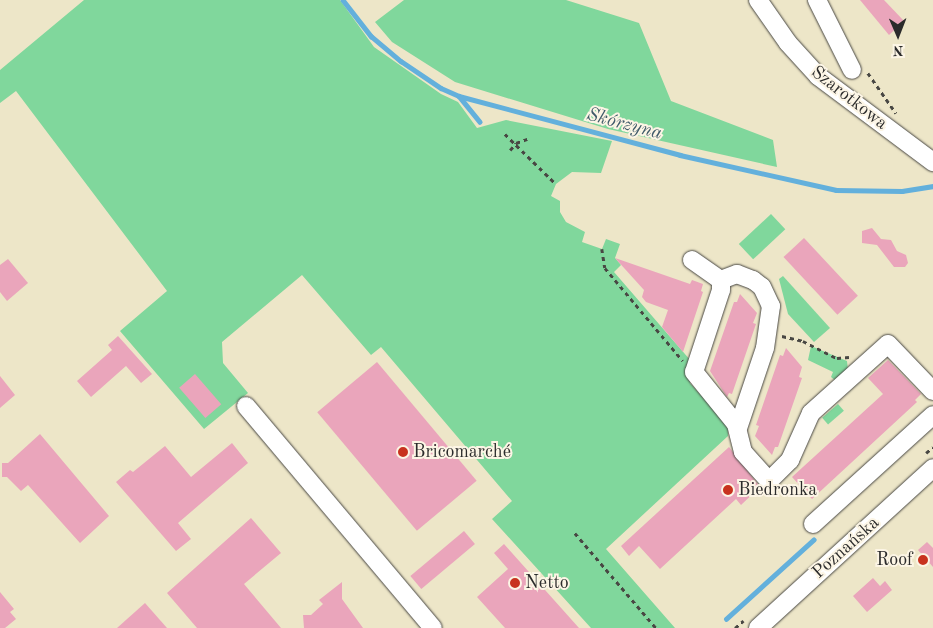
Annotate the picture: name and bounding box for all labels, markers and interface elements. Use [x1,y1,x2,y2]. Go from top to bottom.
north arrow [873,10,923,60]
text: N [893,43,904,57]
street label: Szarotkowa [807,62,891,134]
water label: Skórzyna [584,104,664,146]
place label: Bricomarché [413,441,511,463]
marker: Bricomarché [397,446,409,458]
place label: Biedronka [738,479,817,501]
marker: Biedronka [722,484,734,496]
street label: Poznańska [808,512,884,584]
place label: Roof [876,549,913,571]
marker: Roof [917,554,929,566]
place label: Netto [525,572,569,594]
marker: Netto [509,577,521,589]

